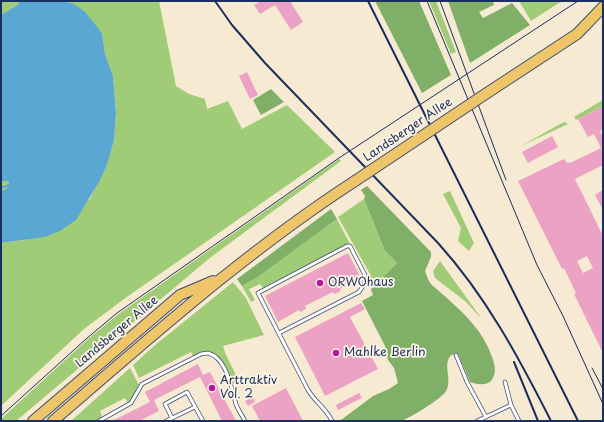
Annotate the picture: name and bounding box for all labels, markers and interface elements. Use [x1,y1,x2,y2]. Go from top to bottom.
street label: Landsberger Allee [361,95,455,165]
place label: ORWOhaus [328,276,393,290]
marker: ORWOhaus [315,278,325,288]
street label: Landsberger Allee [73,293,161,371]
place label: Mahlke Berlin [344,346,426,360]
marker: Mahlke Berlin [331,348,341,358]
place label: Arttraktiv Vol. 2 [220,374,277,402]
marker: Arttraktiv Vol. 2 [207,383,217,393]

